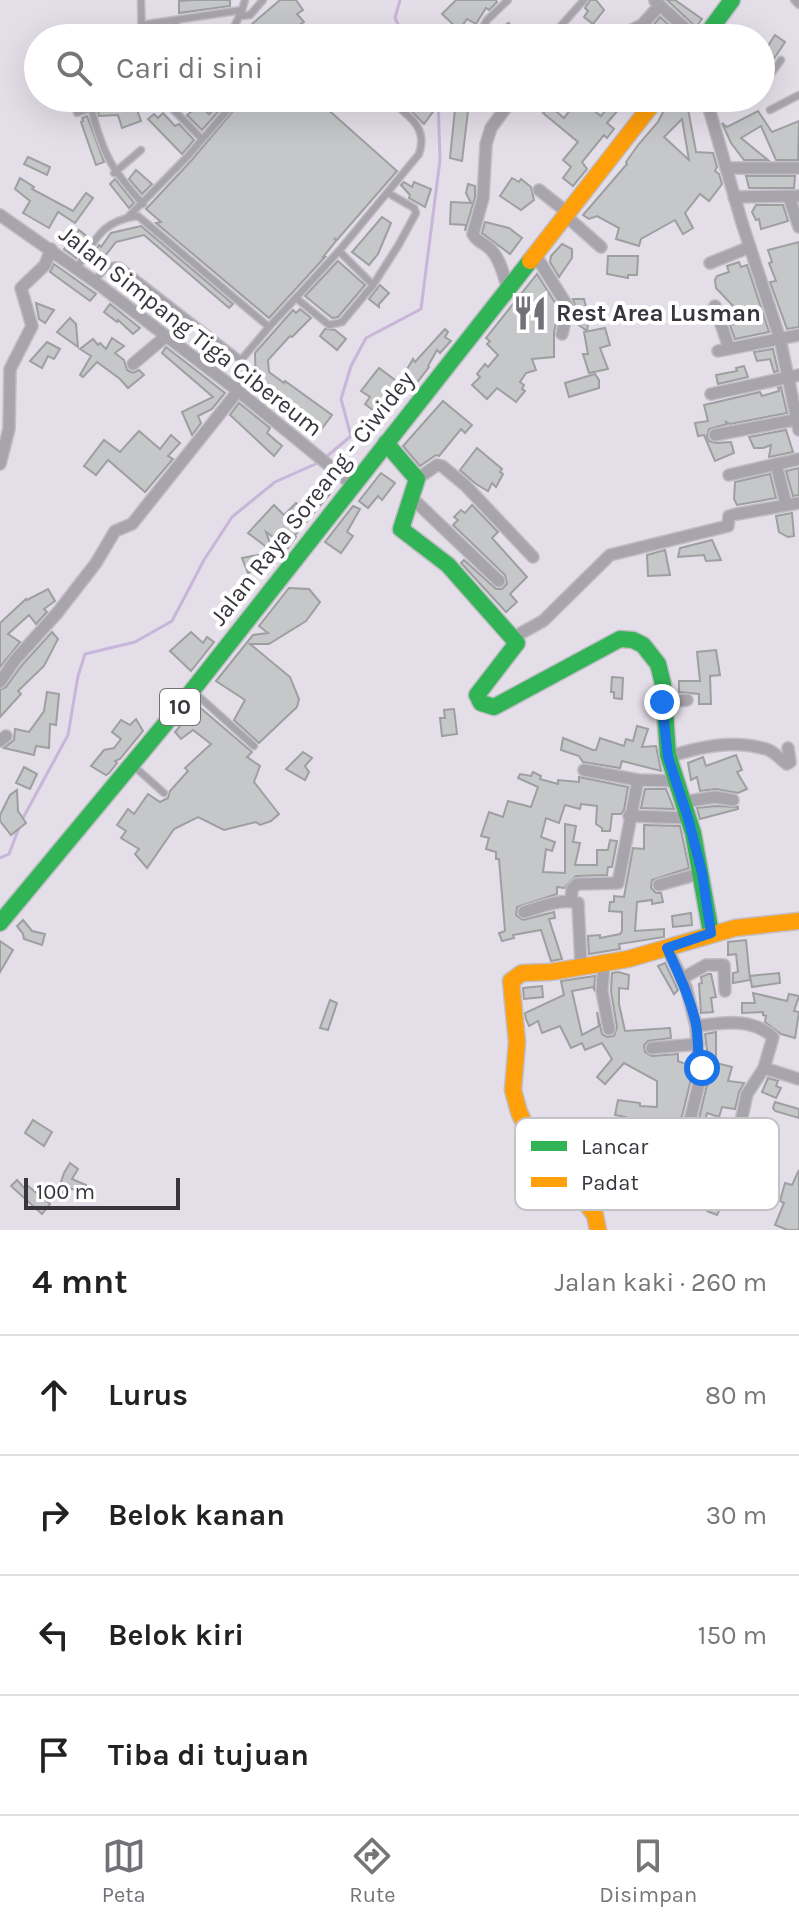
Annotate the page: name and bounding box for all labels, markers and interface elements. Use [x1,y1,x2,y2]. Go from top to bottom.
search box [24,24,775,112]
icon: search [52,46,96,90]
text: Cari di sini [116,50,263,86]
street label: Jalan Simpang Tiga Cibereum [54,220,328,442]
restaurant icon: Rest Area Lusman [511,294,549,332]
place label: Rest Area Lusman [556,299,761,327]
street label: Jalan Raya Soreang - Ciwidey [204,365,420,631]
route end [644,684,680,720]
road number: 10 [160,689,200,725]
route start [684,1050,720,1086]
legend [515,1118,779,1210]
text: Lancar [581,1134,648,1160]
text: Padat [581,1170,639,1196]
scale bar [24,1174,180,1210]
text: 100 m [36,1179,95,1205]
text: 4 mnt [32,1262,128,1302]
text: Jalan kaki · 260 m [555,1267,767,1298]
icon: ahead [32,1373,76,1417]
text: Lurus [108,1377,188,1413]
text: 80 m [705,1380,767,1411]
icon: right [32,1493,76,1537]
text: Belok kanan [108,1497,285,1533]
text: 30 m [706,1500,767,1531]
icon: left [32,1613,76,1657]
text: Belok kiri [108,1617,244,1653]
text: 150 m [698,1620,767,1651]
icon: arrive [32,1733,76,1777]
text: Tiba di tujuan [108,1737,309,1773]
tab: Peta [102,1834,146,1908]
tab: Rute [349,1834,396,1908]
tab: Disimpan [599,1834,697,1908]

